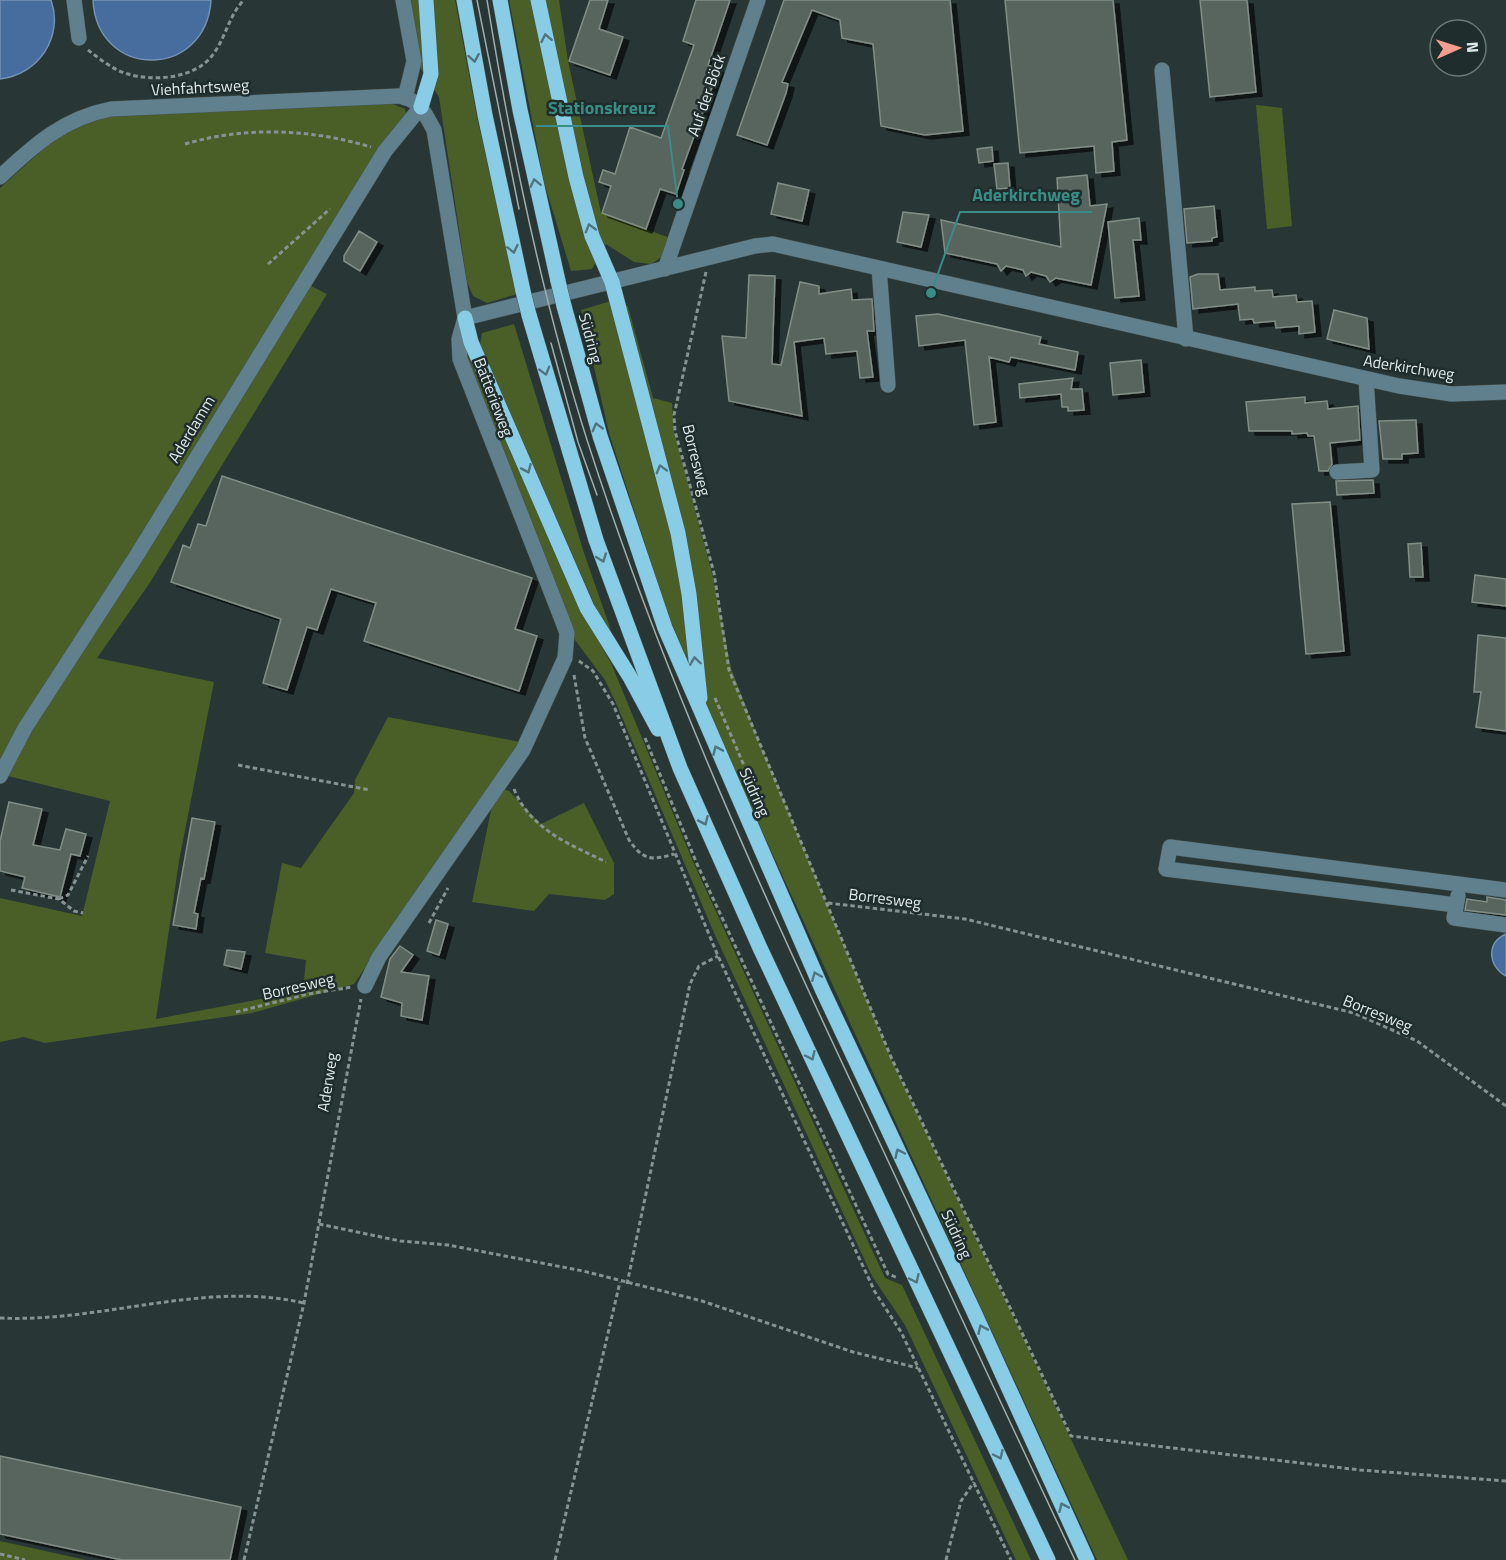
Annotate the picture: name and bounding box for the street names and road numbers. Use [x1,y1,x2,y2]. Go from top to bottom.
street label: Auf der Böck [681,50,731,139]
street label: Viehfahrtsweg [150,72,250,102]
street label: Südring [573,310,609,366]
street label: Aderkirchweg [1362,348,1456,386]
street label: Batterieweg [468,354,520,440]
street label: Aderdamm [162,391,220,467]
street label: Borresweg [677,422,717,498]
street label: Südring [734,764,776,820]
street label: Borresweg [847,882,923,914]
street label: Borresweg [260,966,336,1006]
street label: Borresweg [1340,988,1416,1038]
street label: Aderweg [310,1051,344,1113]
street label: Südring [935,1206,979,1262]

